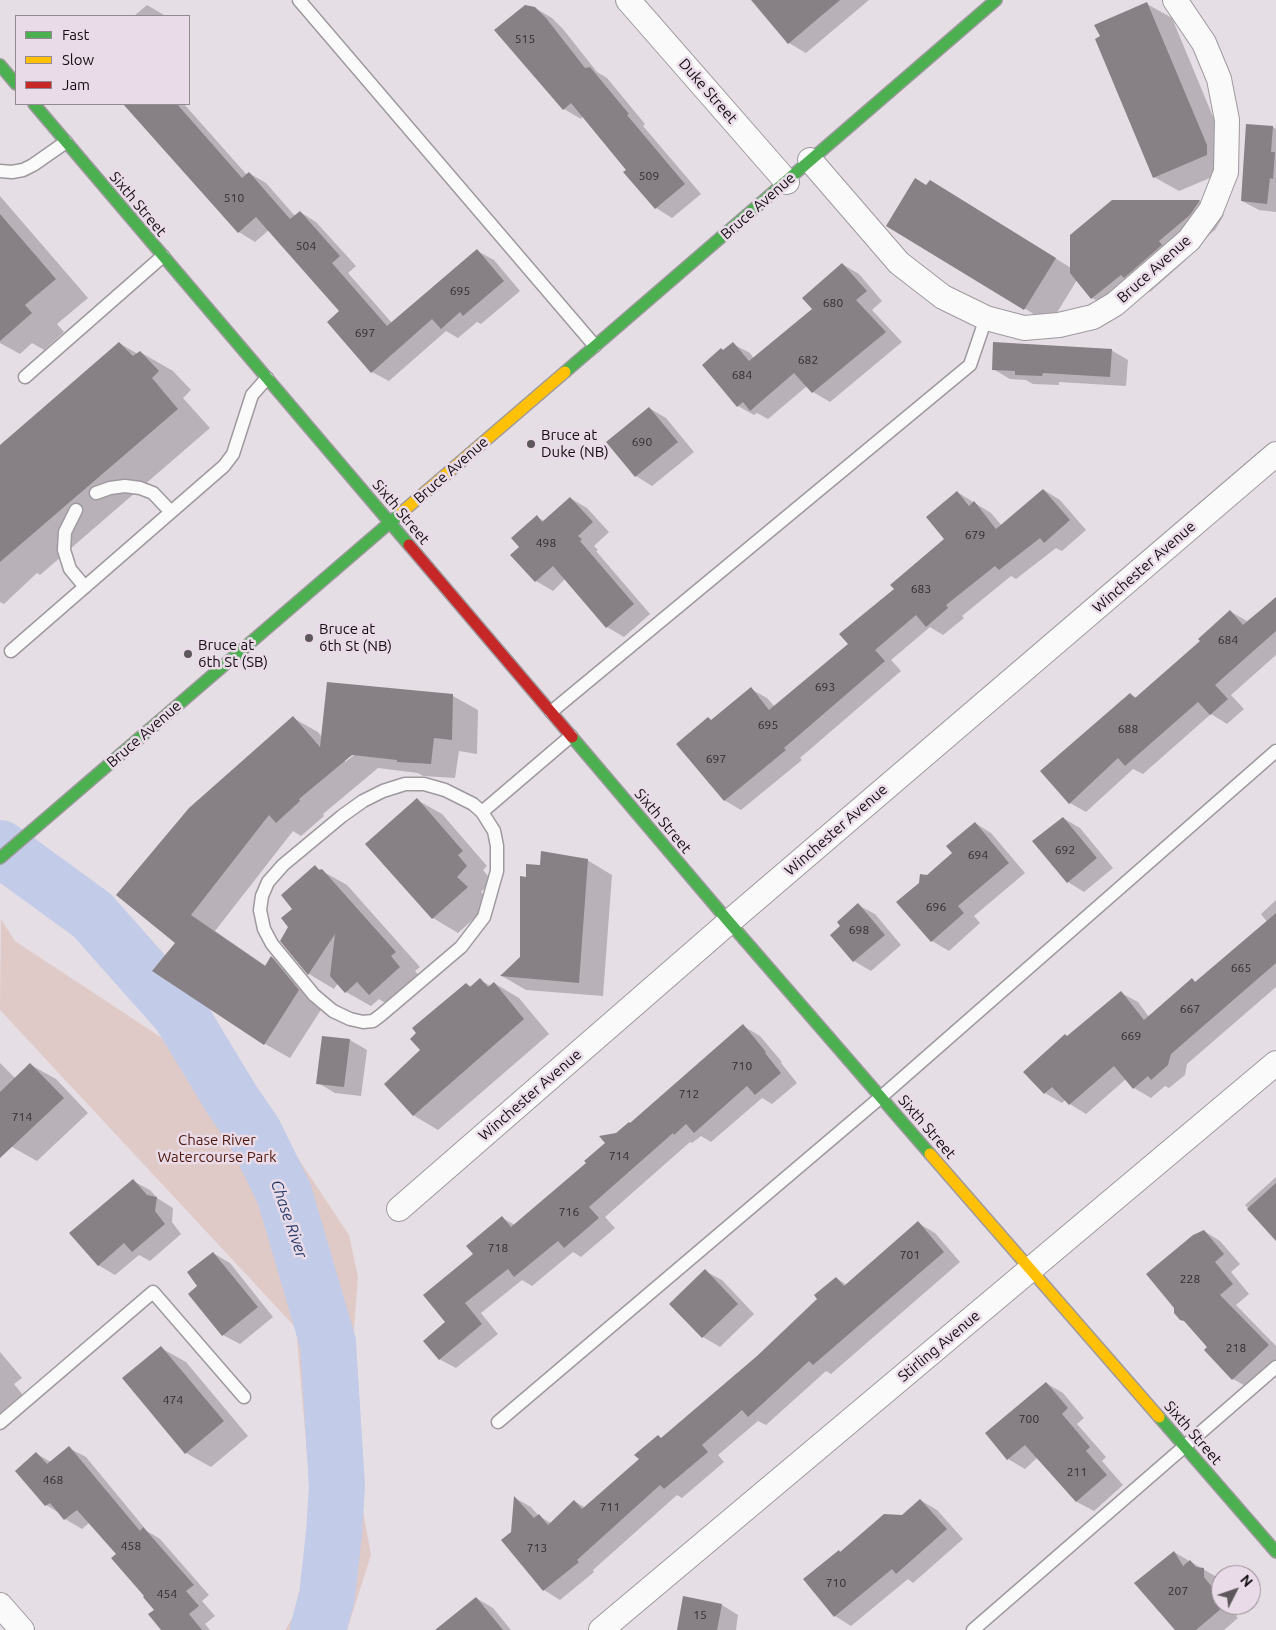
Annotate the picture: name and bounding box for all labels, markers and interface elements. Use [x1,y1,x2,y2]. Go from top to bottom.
legend [15,15,190,105]
text: Fast [62,26,89,43]
house number: 515 [515,32,535,46]
text: Slow [62,51,94,68]
street label: Duke Street [675,55,741,127]
text: Jam [62,76,90,93]
street label: Sixth Street [106,168,170,240]
house number: 509 [639,169,659,183]
street label: Bruce Avenue [717,169,799,243]
house number: 510 [224,191,244,205]
street label: Bruce Avenue [1113,231,1195,307]
house number: 504 [296,239,316,253]
house number: 695 [450,284,470,298]
house number: 680 [823,296,843,310]
house number: 697 [355,326,375,340]
house number: 682 [798,353,818,367]
house number: 684 [732,368,752,382]
place label: Bruce at Duke (NB) [541,426,609,461]
street label: Bruce Avenue [410,433,492,507]
house number: 690 [632,435,652,449]
marker: Bruce at Duke (NB) [525,438,537,450]
street label: Sixth Street [369,476,433,548]
street label: Winchester Avenue [1089,517,1199,617]
house number: 679 [965,528,985,542]
house number: 498 [536,536,556,550]
house number: 683 [911,582,931,596]
place label: Bruce at 6th St (NB) [319,620,392,655]
marker: Bruce at 6th St (NB) [303,632,315,644]
house number: 684 [1218,633,1238,647]
place label: Bruce at 6th St (SB) [198,636,268,671]
marker: Bruce at 6th St (SB) [182,648,194,660]
house number: 693 [815,680,835,694]
street label: Bruce Avenue [103,697,185,771]
house number: 695 [758,718,778,732]
house number: 688 [1118,722,1138,736]
house number: 697 [706,752,726,766]
street label: Winchester Avenue [781,780,891,880]
street label: Sixth Street [631,785,695,857]
house number: 692 [1055,843,1075,857]
house number: 694 [968,848,988,862]
house number: 696 [926,900,946,914]
house number: 698 [849,923,869,937]
house number: 665 [1231,961,1251,975]
house number: 667 [1180,1002,1200,1016]
house number: 669 [1121,1029,1141,1043]
street label: Winchester Avenue [475,1045,585,1145]
house number: 710 [732,1059,752,1073]
house number: 712 [679,1087,699,1101]
street label: Sixth Street [894,1091,960,1163]
house number: 714 [12,1110,32,1124]
park label: Chase River Watercourse Park [157,1131,277,1166]
house number: 714 [609,1149,629,1163]
water label: Chase River [267,1177,311,1261]
house number: 716 [559,1205,579,1219]
house number: 718 [488,1241,508,1255]
house number: 701 [900,1248,920,1262]
house number: 228 [1180,1272,1200,1286]
street label: Stirling Avenue [894,1306,984,1386]
house number: 218 [1226,1341,1246,1355]
house number: 474 [163,1393,183,1407]
street label: Sixth Street [1160,1397,1226,1469]
house number: 700 [1019,1412,1039,1426]
house number: 211 [1067,1465,1087,1479]
house number: 468 [43,1473,63,1487]
house number: 711 [600,1500,620,1514]
house number: 458 [121,1539,141,1553]
house number: 713 [527,1541,547,1555]
north arrow [1211,1565,1261,1615]
text: N [1237,1572,1256,1590]
house number: 710 [826,1576,846,1590]
house number: 207 [1168,1584,1188,1598]
house number: 454 [157,1587,177,1601]
house number: 15 [693,1608,707,1622]

